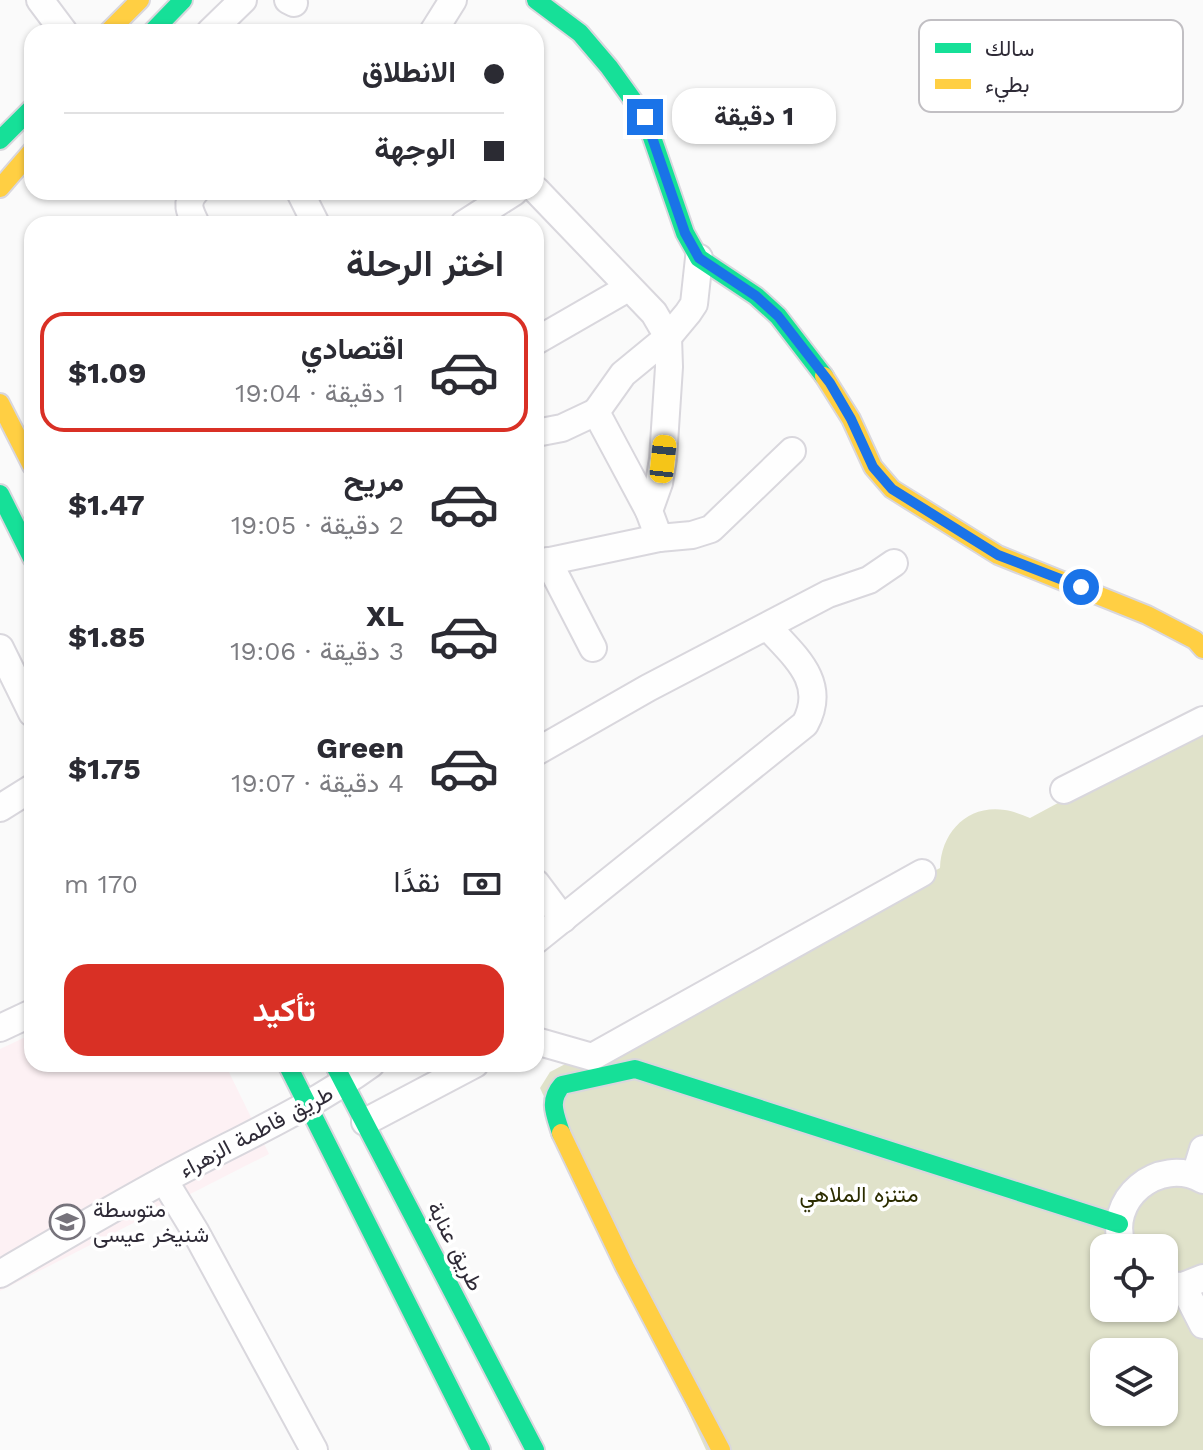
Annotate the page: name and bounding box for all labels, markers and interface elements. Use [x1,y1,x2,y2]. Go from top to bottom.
legend [919,20,1183,112]
text: سالك [985,36,1034,61]
text: الانطلاق [362,54,456,89]
text: بطيء [985,72,1030,103]
callout: 1 دقيقة [673,89,837,145]
route end [627,99,663,135]
text: 1 دقيقة [714,101,794,131]
text: الوجهة [374,131,456,166]
text: اختر الرحلة [346,243,504,285]
text: اقتصادي [301,331,404,366]
icon: car [428,336,500,408]
text: $1.09 [68,355,146,390]
text: 1 دقيقة · 19:04 [235,378,404,408]
car [649,434,677,484]
text: مريح [344,463,404,498]
icon: car [428,468,500,540]
text: $1.47 [68,487,145,522]
text: 2 دقيقة · 19:05 [231,510,404,540]
route start [1063,569,1099,605]
text: XL [366,598,404,633]
icon: car [428,600,500,672]
text: $1.85 [68,619,145,654]
text: 3 دقيقة · 19:06 [230,636,404,666]
text: Green [316,730,404,765]
icon: car [428,732,500,804]
text: $1.75 [68,751,141,786]
text: 4 دقيقة · 19:07 [231,768,404,798]
icon: cash [460,862,504,906]
text: نقدًا [394,864,440,899]
text: 170 m [64,869,138,899]
button: تأكيد [64,964,504,1056]
street label: طريق فاطمة الزهراء [175,1080,338,1183]
park label: متنزه الملاهي [800,1182,918,1213]
place label: متوسطة شنيخر عيسى [93,1197,209,1248]
street label: طريق عنابة [422,1197,489,1295]
school or university icon: متوسطة شنيخر عيسى [48,1203,86,1241]
map controls [1090,1234,1178,1426]
button: locate [1090,1234,1178,1322]
button: layers [1090,1338,1178,1426]

